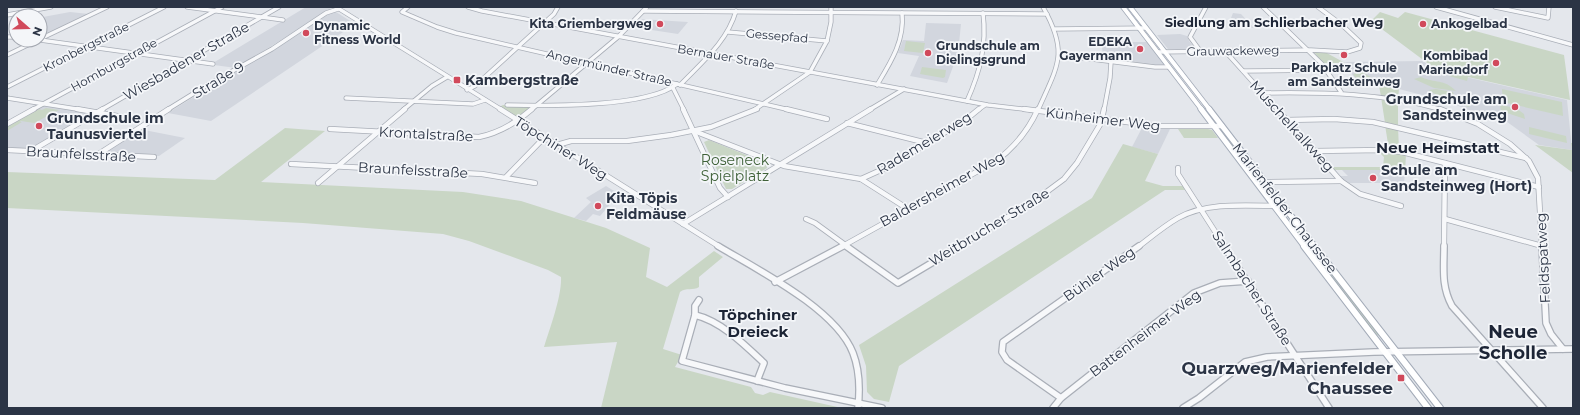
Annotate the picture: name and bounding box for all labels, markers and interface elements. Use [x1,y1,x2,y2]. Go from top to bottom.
north arrow [8,8,48,48]
district label: Siedlung am Schlierbacher Weg [1165,14,1383,30]
place label: Kita Griembergweg [529,16,652,31]
place label: Ankogelbad [1430,16,1507,31]
street label: Kronbergstraße [40,18,131,75]
street label: Wiesbadener Straße [120,18,252,104]
place label: Dynamic Fitness World [314,18,401,47]
marker: Kita Griembergweg [655,19,665,29]
marker: Ankogelbad [1418,19,1428,29]
text: N [29,25,45,38]
street label: Gessepfad [745,25,809,46]
marker: Dynamic Fitness World [301,28,311,38]
place label: EDEKA Gayermann [1059,34,1133,63]
street label: Homburgstraße [68,35,160,95]
place label: Grundschule am Dielingsgrund [936,38,1040,67]
street label: Bernauer Straße [676,41,776,72]
street label: Grauwackeweg [1187,42,1279,59]
marker: EDEKA Gayermann [1135,44,1145,54]
street label: Angermünder Straße [545,46,673,89]
marker: Grundschule am Dielingsgrund [923,48,933,58]
place label: Kombibad Mariendorf [1419,48,1489,77]
marker: Parkplatz Schule am Sandsteinweg [1339,50,1349,60]
street label: Straße 9 [189,57,247,103]
marker: Kombibad Mariendorf [1491,58,1501,68]
place label: Parkplatz Schule am Sandsteinweg [1288,60,1400,89]
place label: Kambergstraße [465,71,579,89]
marker: Kambergstraße [452,75,462,85]
street label: Muschelkalkweg [1246,76,1338,176]
place label: Grundschule am Sandsteinweg [1386,90,1507,124]
marker: Grundschule am Sandsteinweg [1510,102,1520,112]
street label: Künheimer Weg [1044,103,1162,135]
street label: Rademeierweg [873,108,975,178]
place label: Grundschule im Taunusviertel [47,109,164,143]
street label: Töpchiner Weg [511,112,611,184]
marker: Grundschule im Taunusviertel [34,121,44,131]
street label: Krontalstraße [378,123,474,145]
district label: Neue Heimstatt [1376,138,1500,157]
street label: Marienfelder Chaussee [1228,139,1342,277]
street label: Braunfelsstraße [26,142,136,166]
street label: Baldersheimer Weg [876,147,1008,231]
park label: Roseneck Spielplatz [701,151,770,185]
street label: Braunfelsstraße [358,158,468,182]
place label: Schule am Sandsteinweg (Hort) [1381,161,1532,195]
marker: Schule am Sandsteinweg (Hort) [1368,173,1378,183]
street label: Weitbrucher Straße [925,184,1053,270]
place label: Kita Töpis Feldmäuse [606,189,687,223]
marker: Kita Töpis Feldmäuse [593,201,603,211]
street label: Feldspatweg [1532,212,1554,304]
street label: Salmbacher Straße [1208,227,1296,349]
street label: Bühler Weg [1060,243,1138,305]
street label: Battenheimer Weg [1086,285,1204,381]
district label: Töpchiner Dreieck [719,305,798,341]
district label: Neue Scholle [1479,321,1547,364]
place label: Quarzweg/Marienfelder Chaussee [1181,358,1393,398]
marker: Quarzweg/Marienfelder Chaussee [1396,373,1406,383]

